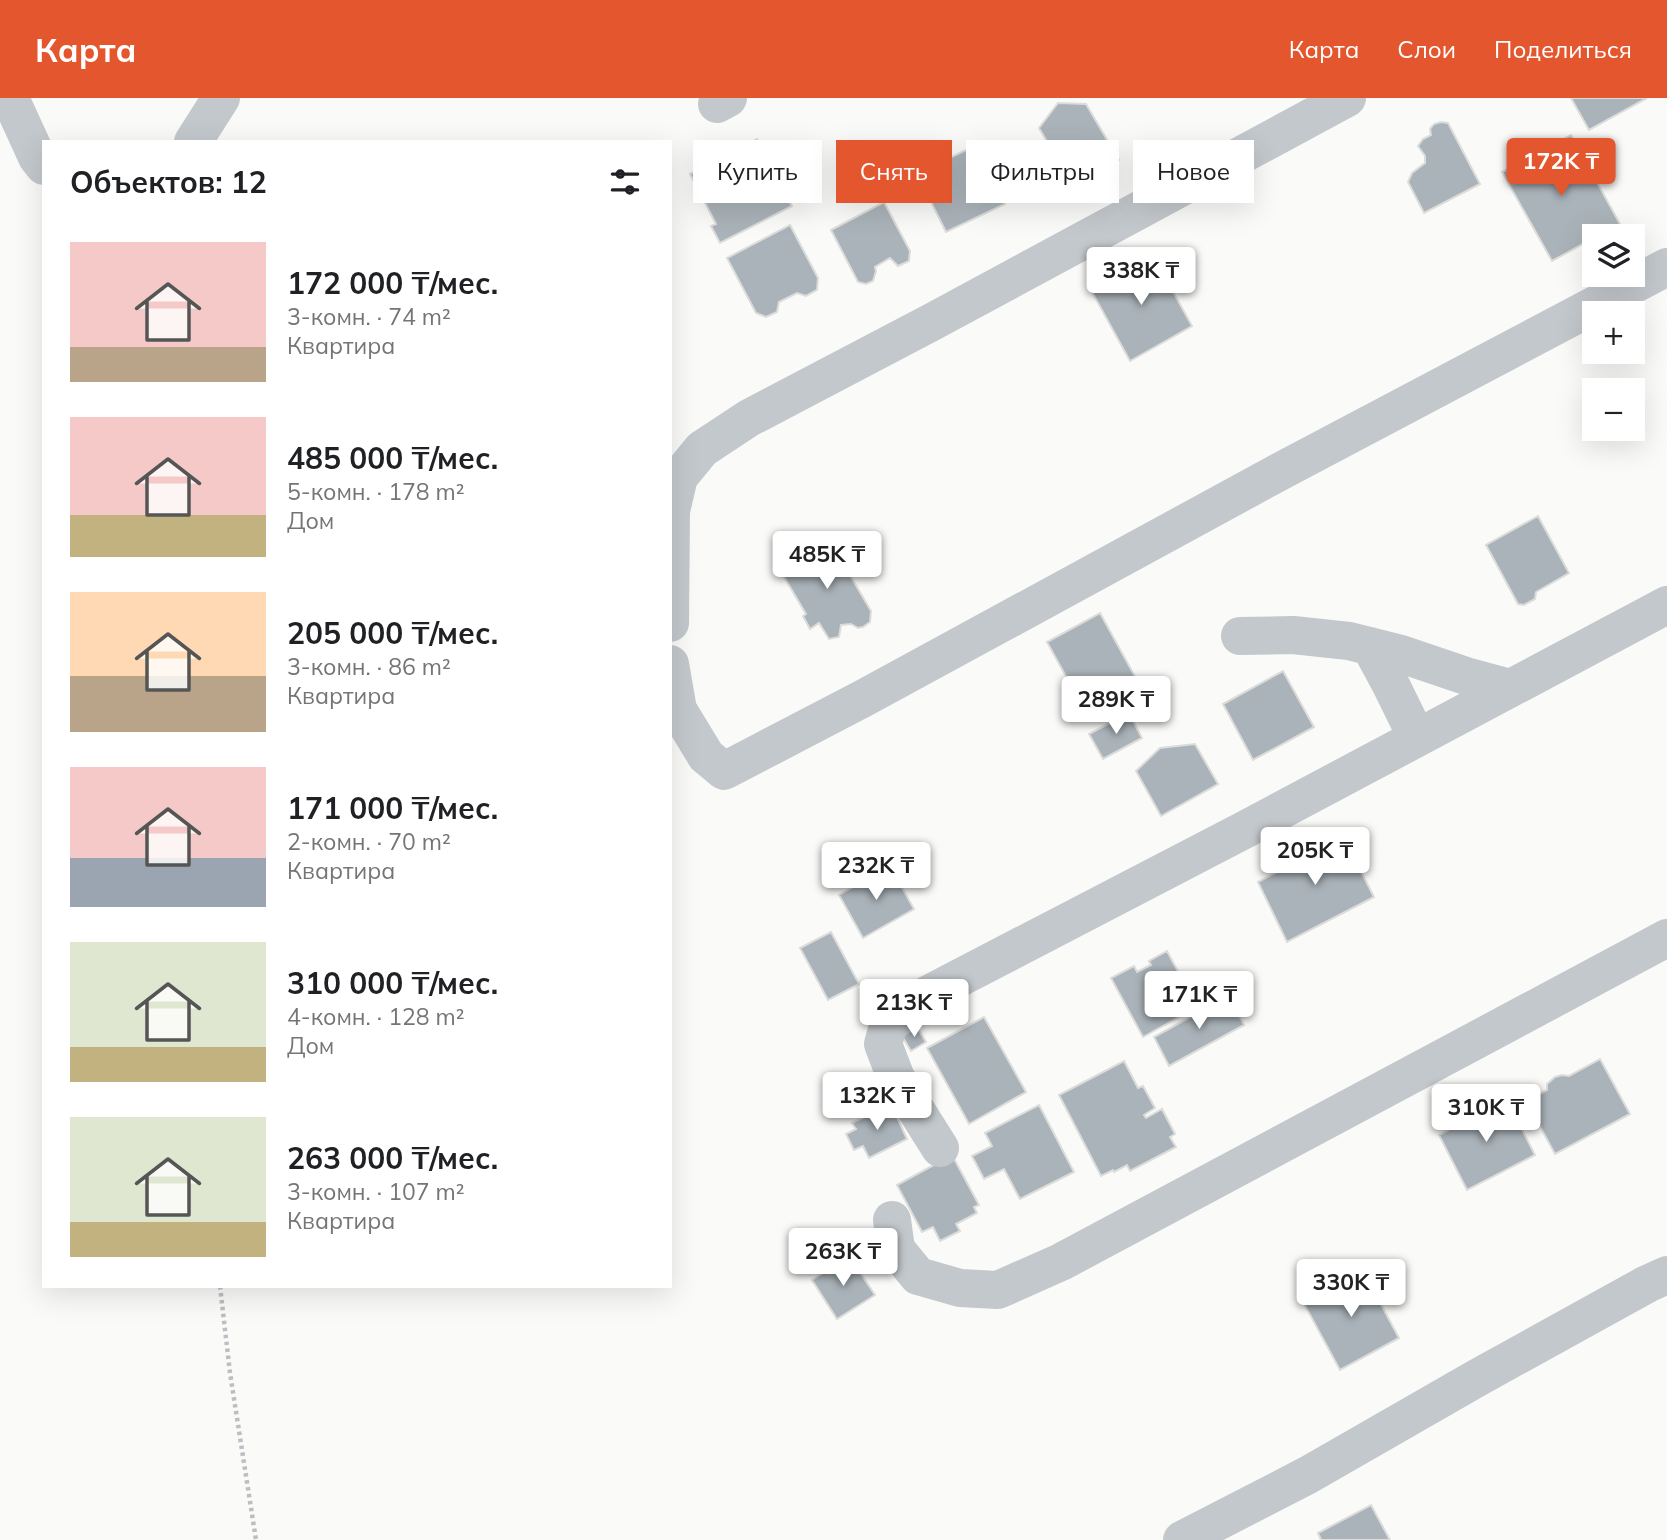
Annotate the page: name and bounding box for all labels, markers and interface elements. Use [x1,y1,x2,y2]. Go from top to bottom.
text: Карта [35,29,137,70]
text: Карта [1289,34,1359,64]
text: Слои [1397,34,1456,64]
text: Поделиться [1494,34,1632,64]
pin: 172K ₸ [1504,139,1618,198]
chip: Купить [693,140,822,203]
chip: Снять [836,140,952,203]
chip: Фильтры [966,140,1119,203]
chip: Новое [1133,140,1254,203]
text: 172K ₸ [1523,146,1599,175]
text: Объектов: 12 [70,163,267,201]
icon: filters [606,163,644,201]
map controls [1582,224,1645,441]
button: layers [1582,224,1645,287]
pin: 338K ₸ [1084,248,1198,307]
text: 338K ₸ [1103,255,1179,284]
text: 172 000 ₸/мес. [287,264,498,302]
icon: home [126,270,210,354]
button: + [1582,301,1645,364]
text: 3-комн. · 74 m² [287,302,451,331]
text: Квартира [287,331,395,360]
button: − [1582,378,1645,441]
text: 485 000 ₸/мес. [287,439,498,477]
icon: home [126,445,210,529]
text: 5-комн. · 178 m² [287,477,465,506]
text: Дом [287,506,334,535]
pin: 485K ₸ [770,532,884,591]
text: 485K ₸ [789,539,865,568]
text: 205 000 ₸/мес. [287,614,498,652]
icon: home [126,620,210,704]
text: 3-комн. · 86 m² [287,652,451,681]
pin: 289K ₸ [1059,676,1173,736]
text: Квартира [287,681,395,710]
text: 289K ₸ [1078,684,1154,713]
text: 171 000 ₸/мес. [287,789,498,827]
icon: home [126,795,210,879]
text: 2-комн. · 70 m² [287,827,451,856]
pin: 205K ₸ [1258,828,1372,887]
text: 205K ₸ [1277,835,1353,864]
pin: 232K ₸ [819,842,933,902]
text: 232K ₸ [838,850,914,879]
text: Квартира [287,856,395,885]
text: 310 000 ₸/мес. [287,964,498,1002]
icon: home [126,970,210,1054]
pin: 171K ₸ [1142,972,1256,1031]
pin: 213K ₸ [857,979,971,1039]
text: 171K ₸ [1161,979,1237,1008]
text: 213K ₸ [876,987,952,1016]
text: 4-комн. · 128 m² [287,1002,465,1031]
text: Дом [287,1031,334,1060]
pin: 132K ₸ [820,1072,934,1132]
text: 132K ₸ [839,1080,915,1109]
pin: 310K ₸ [1429,1084,1543,1144]
text: 310K ₸ [1448,1092,1524,1121]
text: 263 000 ₸/мес. [287,1139,498,1177]
icon: home [126,1145,210,1229]
text: 3-комн. · 107 m² [287,1177,465,1206]
text: Квартира [287,1206,395,1235]
pin: 263K ₸ [786,1228,900,1288]
text: 263K ₸ [805,1236,881,1265]
pin: 330K ₸ [1294,1260,1408,1319]
text: 330K ₸ [1313,1267,1389,1296]

